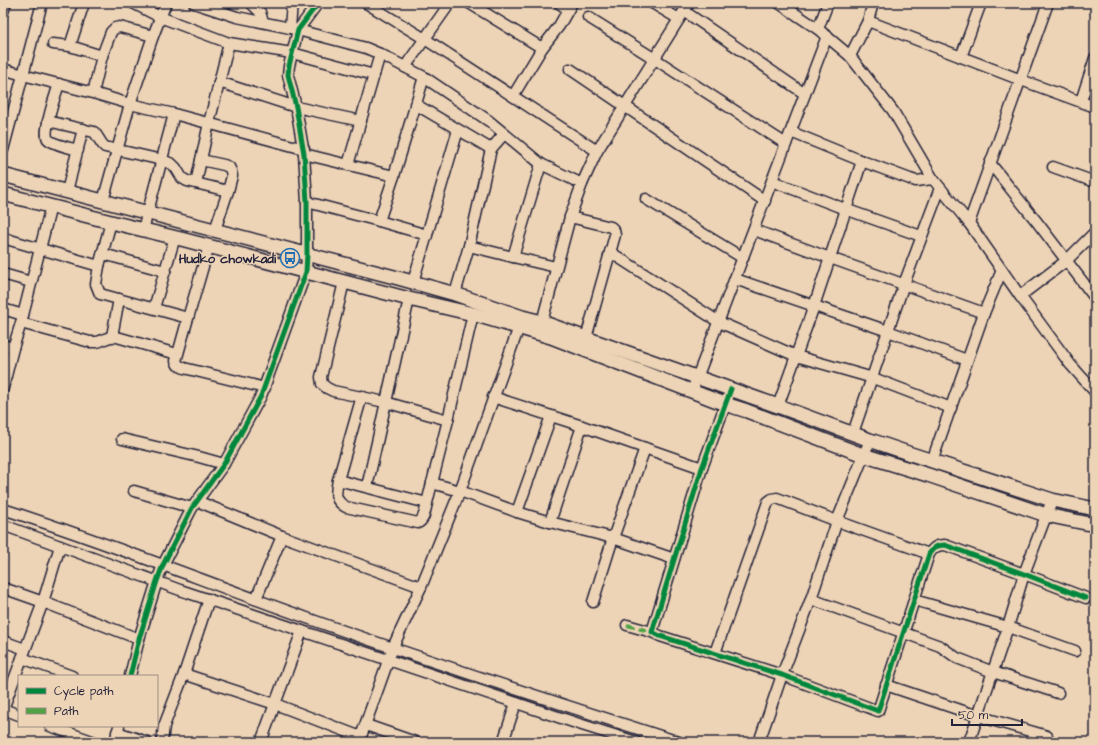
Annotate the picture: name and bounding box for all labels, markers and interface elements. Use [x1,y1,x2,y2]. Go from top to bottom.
bus stop icon: Hudko chowkadi [279,247,301,269]
place label: Hudko chowkadi [179,250,277,268]
legend [18,675,158,727]
text: Cycle path [54,683,113,701]
scale bar [952,701,1022,727]
text: Path [54,703,79,720]
text: 50 m [958,707,989,724]

